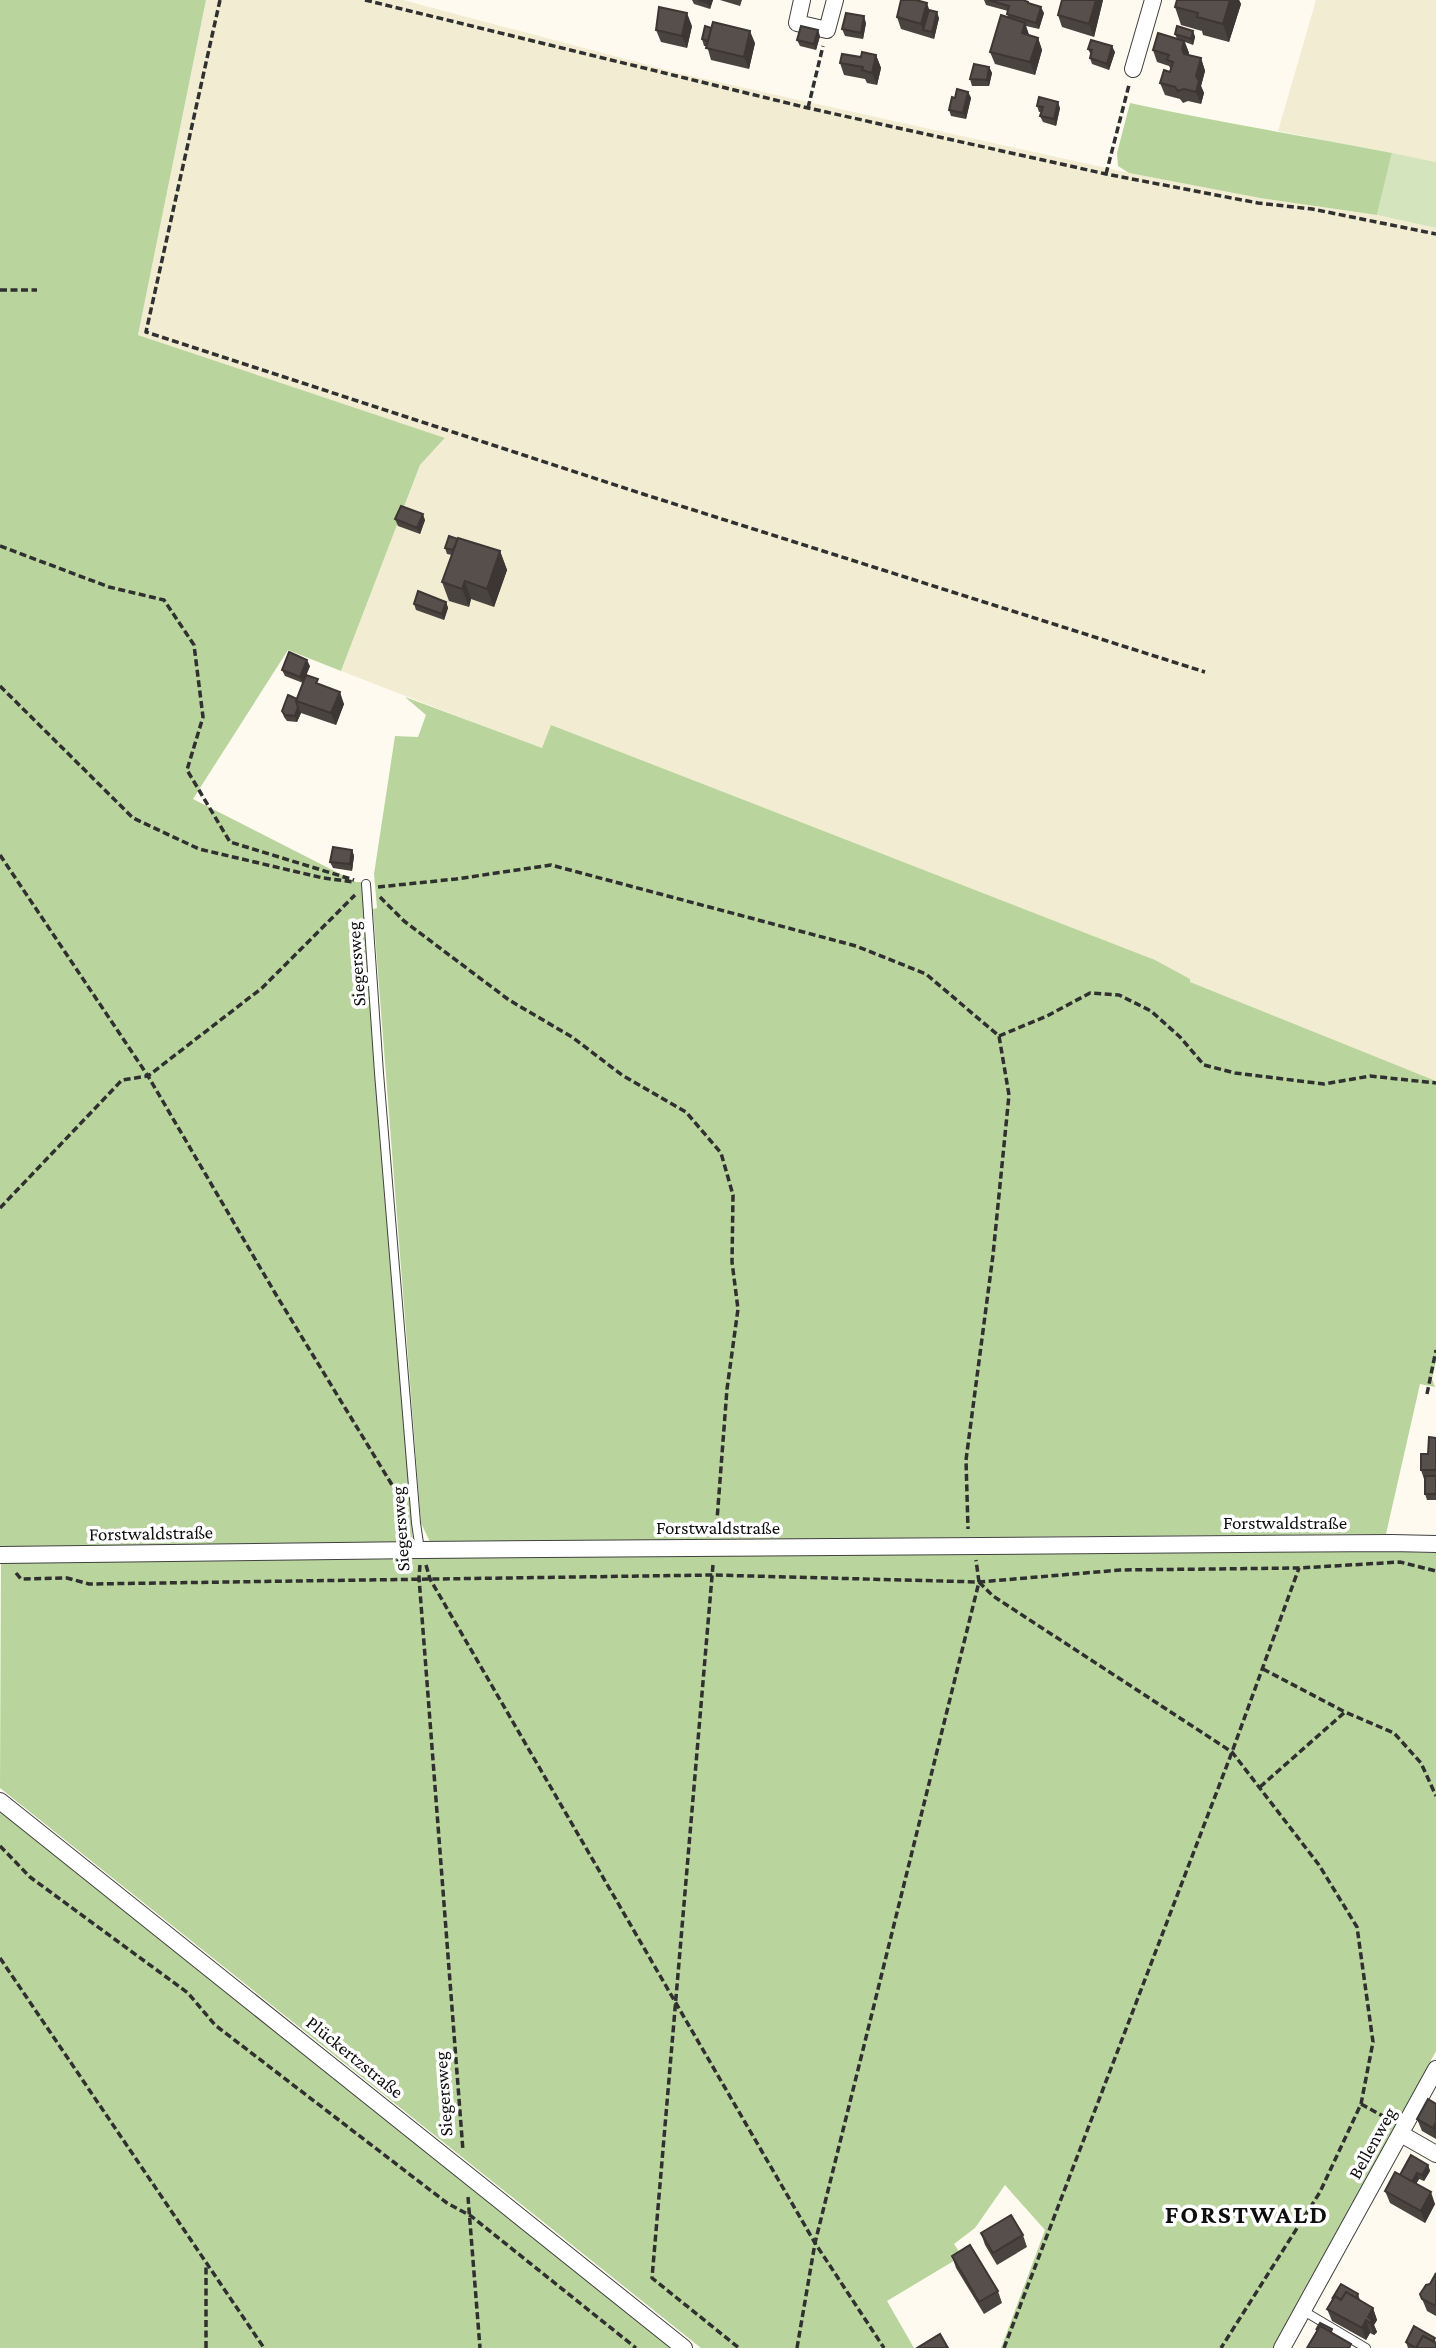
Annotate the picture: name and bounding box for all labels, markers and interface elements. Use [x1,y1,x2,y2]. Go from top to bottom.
street label: Siegersweg [343,921,369,1007]
street label: Siegersweg [387,1486,413,1572]
street label: Forstwaldstraße [1223,1512,1347,1533]
street label: Forstwaldstraße [656,1517,780,1538]
street label: Forstwaldstraße [89,1521,213,1545]
street label: Plückertzstraße [302,2012,408,2102]
street label: Siegersweg [430,2051,456,2137]
street label: Bellenweg [1344,2104,1400,2182]
district label: FORSTWALD [1165,2200,1329,2229]

